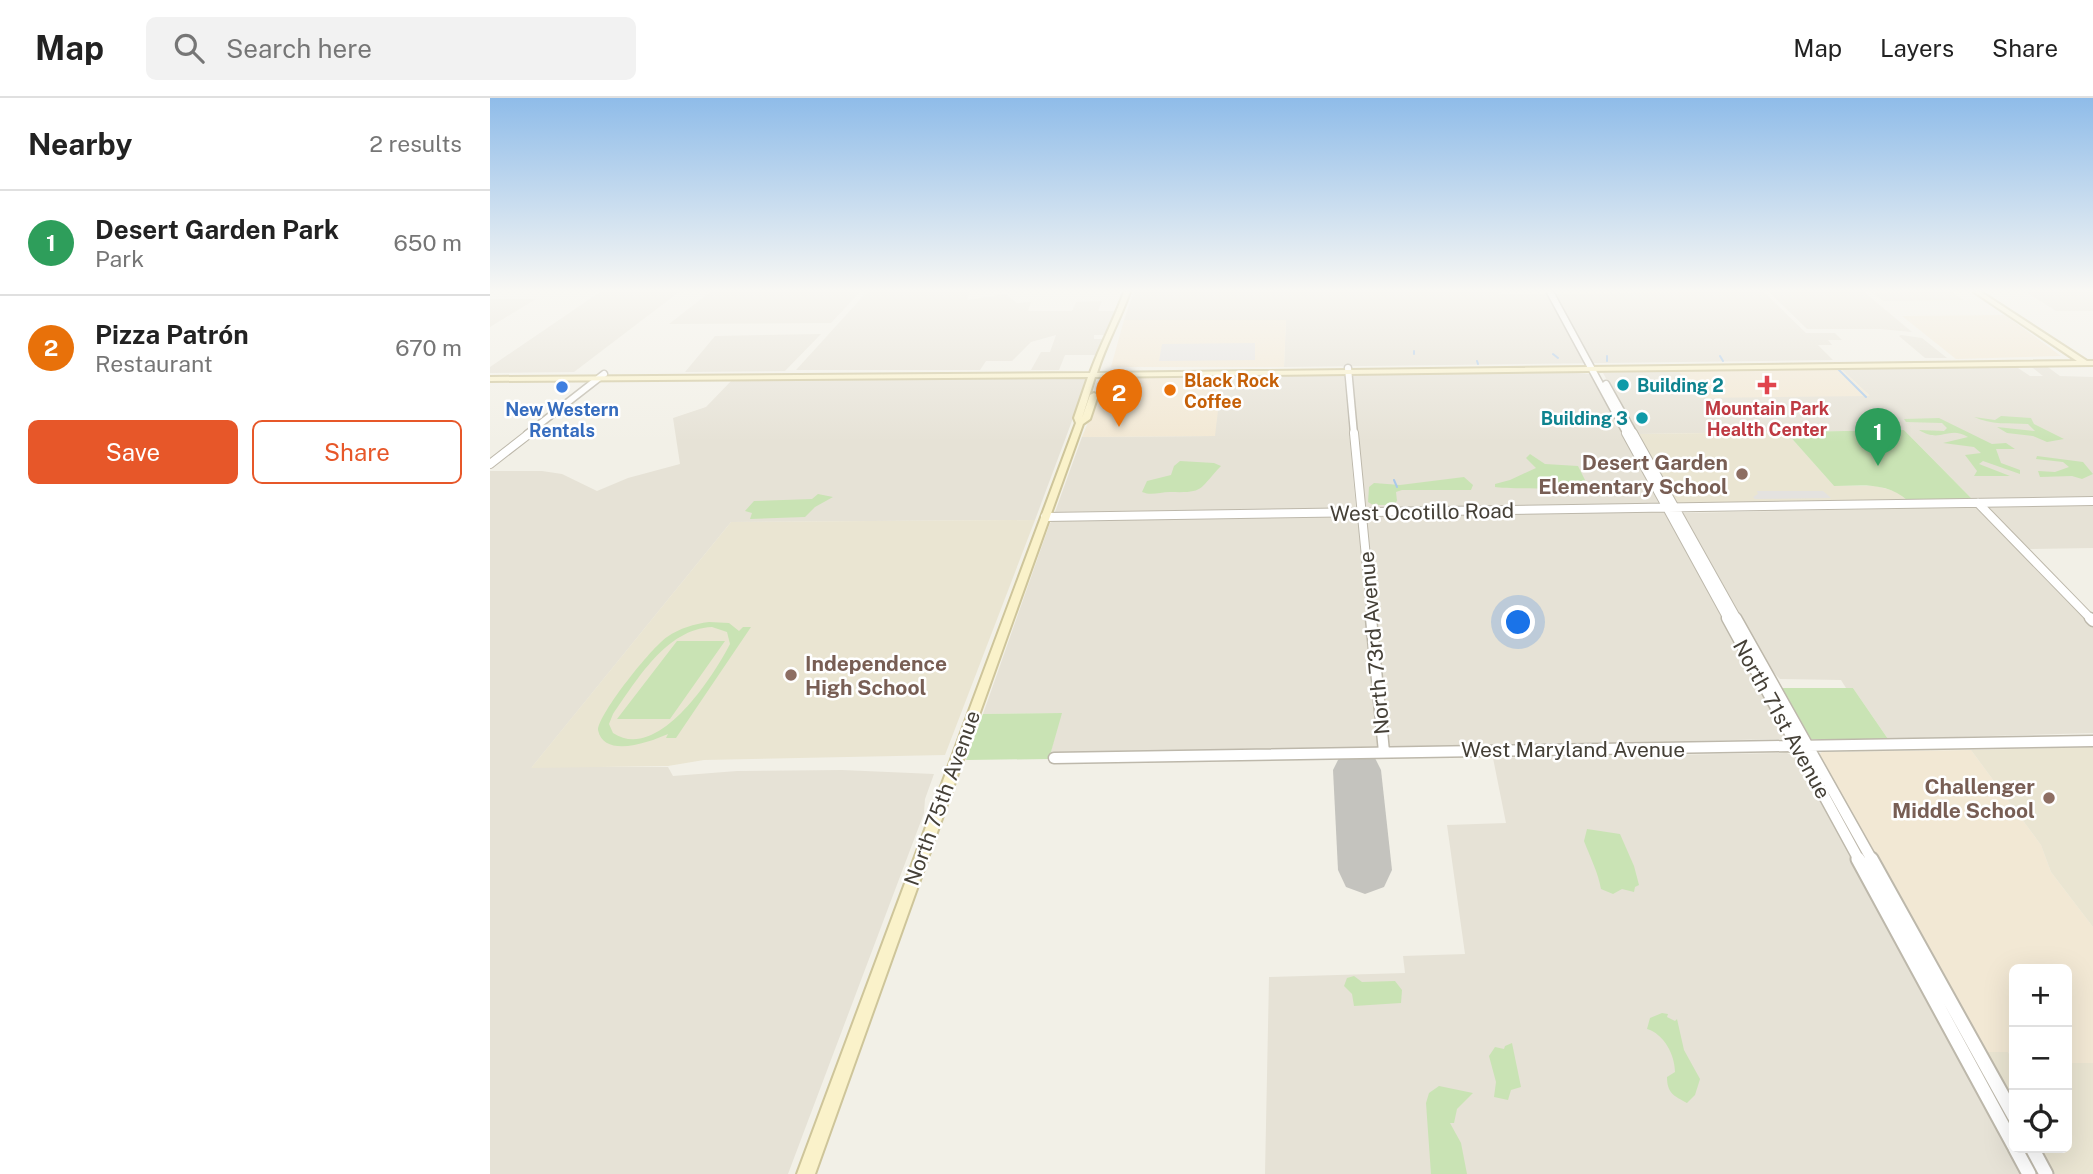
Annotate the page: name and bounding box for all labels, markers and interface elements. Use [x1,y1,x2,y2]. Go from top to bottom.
search box [146,17,636,80]
text: Map [35,29,104,67]
icon: search [170,29,208,67]
text: Search here [226,33,372,64]
text: Map [1793,34,1842,62]
text: Layers [1880,34,1954,62]
text: Share [1992,34,2058,62]
text: Nearby [28,126,132,162]
text: 2 results [369,130,462,157]
text: Desert Garden Park [95,214,339,245]
text: 1 [46,229,56,256]
text: 650 m [393,229,462,256]
text: Park [95,245,144,272]
text: Pizza Patrón [95,319,249,350]
text: 2 [44,334,58,361]
text: 670 m [395,334,462,361]
text: Restaurant [95,350,213,377]
pin: 2 [1096,369,1142,427]
place label: Black Rock Coffee [1184,370,1280,412]
place label: Building 2 [1637,375,1724,396]
marker: Mountain Park Health Center [1757,375,1777,395]
marker: Building 2 [1615,377,1631,393]
marker: New Western Rentals [554,379,570,395]
marker: Black Rock Coffee [1162,382,1178,398]
place label: Mountain Park Health Center [1705,398,1830,440]
place label: New Western Rentals [505,399,619,441]
place label: Building 3 [1541,408,1628,429]
pin: 1 [1855,408,1901,466]
marker: Building 3 [1634,410,1650,426]
button: Save [28,420,238,484]
button: Share [252,420,462,484]
place label: Desert Garden Elementary School [1538,450,1728,499]
marker: Desert Garden Elementary School [1734,466,1750,482]
street label: West Ocotillo Road [1330,498,1514,526]
street label: North 73rd Avenue [1354,550,1394,736]
your location [1501,605,1535,639]
street label: North 71st Avenue [1728,635,1836,803]
place label: Independence High School [805,651,947,700]
marker: Independence High School [783,667,799,683]
street label: North 75th Avenue [899,707,985,889]
street label: West Maryland Avenue [1461,737,1685,762]
place label: Challenger Middle School [1892,774,2035,823]
marker: Challenger Middle School [2041,790,2057,806]
map controls [2009,964,2072,1153]
button: + [2009,964,2072,1027]
button: − [2009,1027,2072,1090]
button: locate [2009,1090,2072,1153]

